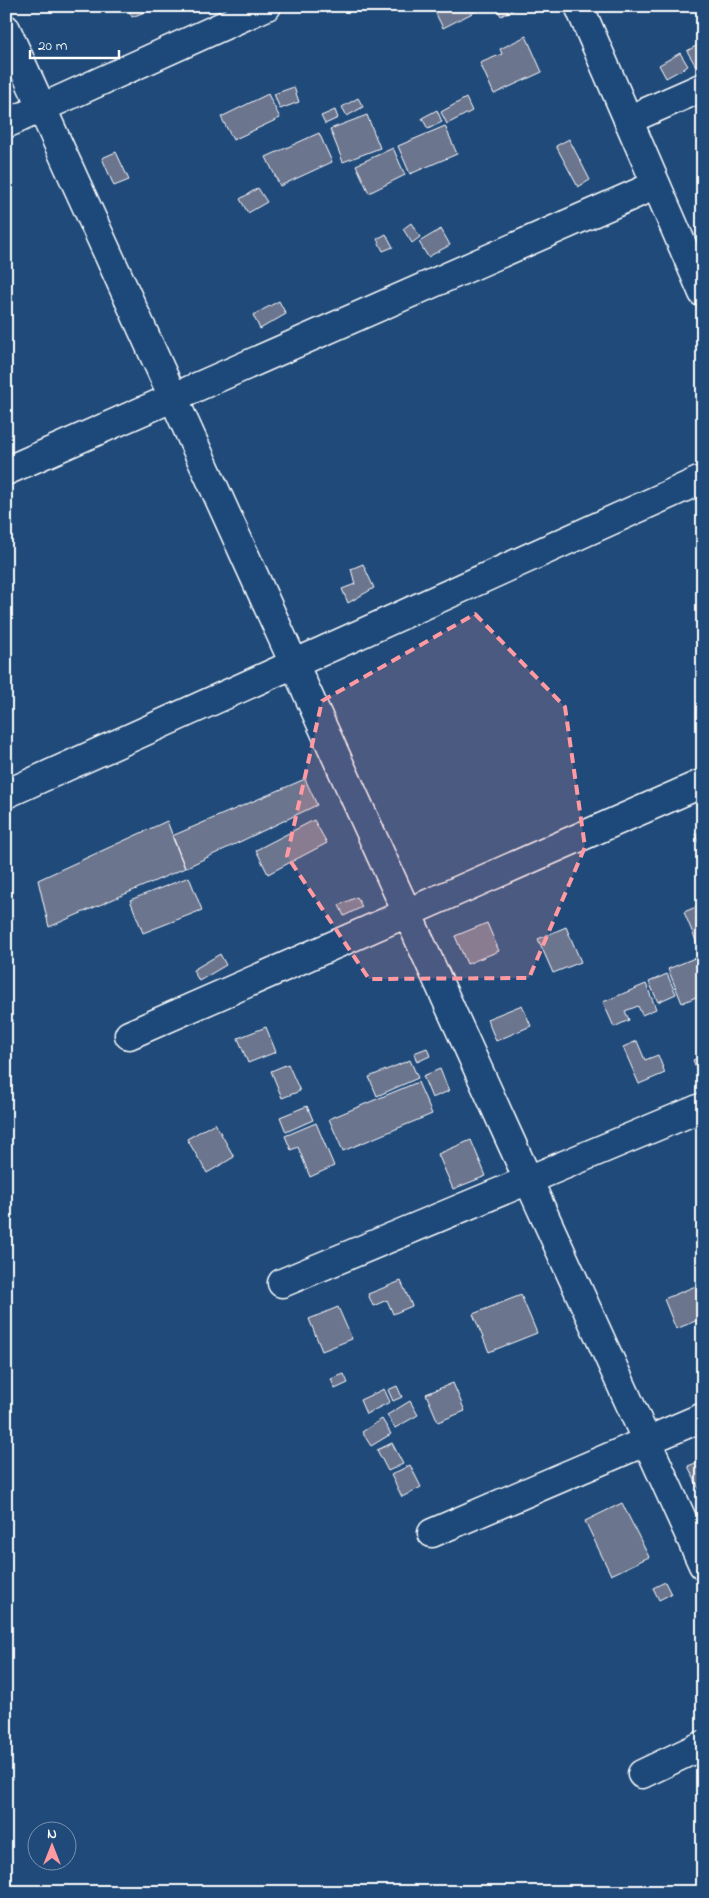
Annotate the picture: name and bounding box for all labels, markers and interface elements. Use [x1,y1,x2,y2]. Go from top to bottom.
scale bar [30,28,119,60]
text: 20 m [38,35,68,57]
north arrow [28,1820,78,1870]
text: N [47,1824,57,1845]

